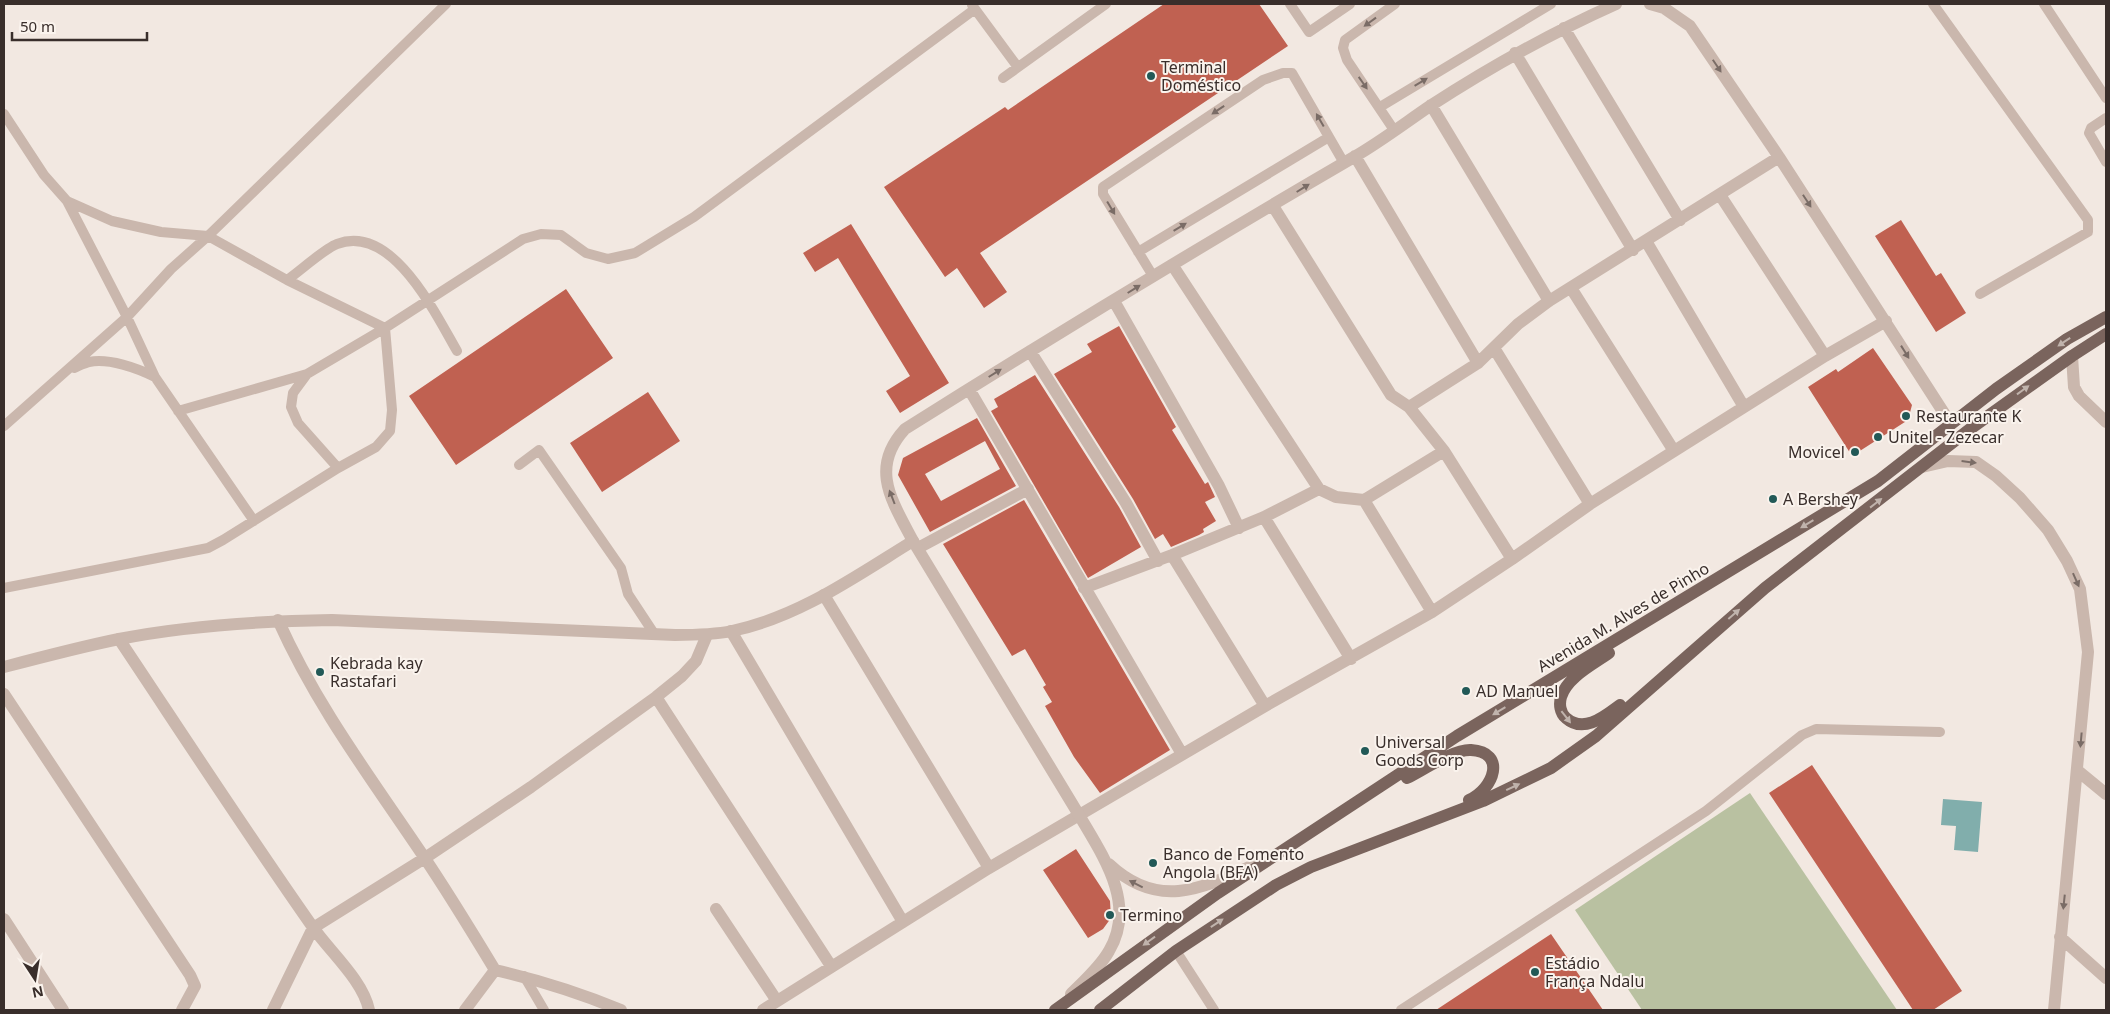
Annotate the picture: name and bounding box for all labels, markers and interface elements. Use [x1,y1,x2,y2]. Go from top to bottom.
scale bar [12,10,148,42]
text: 50 m [20,16,55,36]
one-way arrow [1363,16,1376,26]
place label: Terminal Doméstico [1161,56,1241,96]
one-way arrow [1712,59,1722,73]
marker: Terminal Doméstico [1145,70,1157,82]
one-way arrow [1358,76,1368,90]
one-way arrow [1415,77,1428,86]
one-way arrow [1212,105,1225,115]
one-way arrow [1315,114,1324,127]
one-way arrow [1297,183,1310,192]
one-way arrow [1802,194,1812,208]
one-way arrow [1107,201,1116,215]
one-way arrow [1174,222,1187,231]
one-way arrow [1127,284,1140,293]
one-way arrow [2058,337,2071,346]
one-way arrow [1901,345,1910,359]
one-way arrow [988,369,1001,378]
one-way arrow [2016,385,2030,395]
place label: Restaurante K [1916,405,2021,427]
marker: Restaurante K [1900,410,1912,422]
place label: Unitel - Zezecar [1888,426,2004,448]
marker: Unitel - Zezecar [1872,431,1884,443]
place label: Movicel [1788,441,1845,463]
marker: Movicel [1849,446,1861,458]
one-way arrow [1962,459,1978,467]
place label: A Bershey [1783,488,1859,510]
one-way arrow [888,489,896,504]
marker: A Bershey [1767,493,1779,505]
one-way arrow [1869,497,1882,508]
one-way arrow [1799,520,1814,528]
street label: Avenida M. Alves de Pinho [1533,557,1713,677]
one-way arrow [2072,573,2080,587]
one-way arrow [1728,608,1740,620]
place label: Kebrada kay Rastafari [330,652,424,692]
marker: Kebrada kay Rastafari [314,666,326,678]
place label: AD Manuel [1476,680,1558,702]
marker: AD Manuel [1460,685,1472,697]
one-way arrow [1493,706,1506,715]
one-way arrow [1561,710,1571,723]
place label: Universal Goods Corp [1375,731,1464,771]
one-way arrow [2076,732,2084,748]
marker: Universal Goods Corp [1359,745,1371,757]
one-way arrow [1506,782,1520,790]
place label: Banco de Fomento Angola (BFA) [1163,843,1304,883]
marker: Banco de Fomento Angola (BFA) [1147,857,1159,869]
one-way arrow [1129,880,1143,888]
one-way arrow [2060,894,2068,910]
place label: Termino [1120,904,1182,926]
marker: Termino [1104,909,1116,921]
one-way arrow [1210,919,1223,928]
one-way arrow [1142,936,1156,946]
place label: Estádio França Ndalu [1545,952,1644,992]
north arrow [10,954,60,1004]
marker: Estádio França Ndalu [1529,966,1541,978]
text: N [30,982,45,1003]

